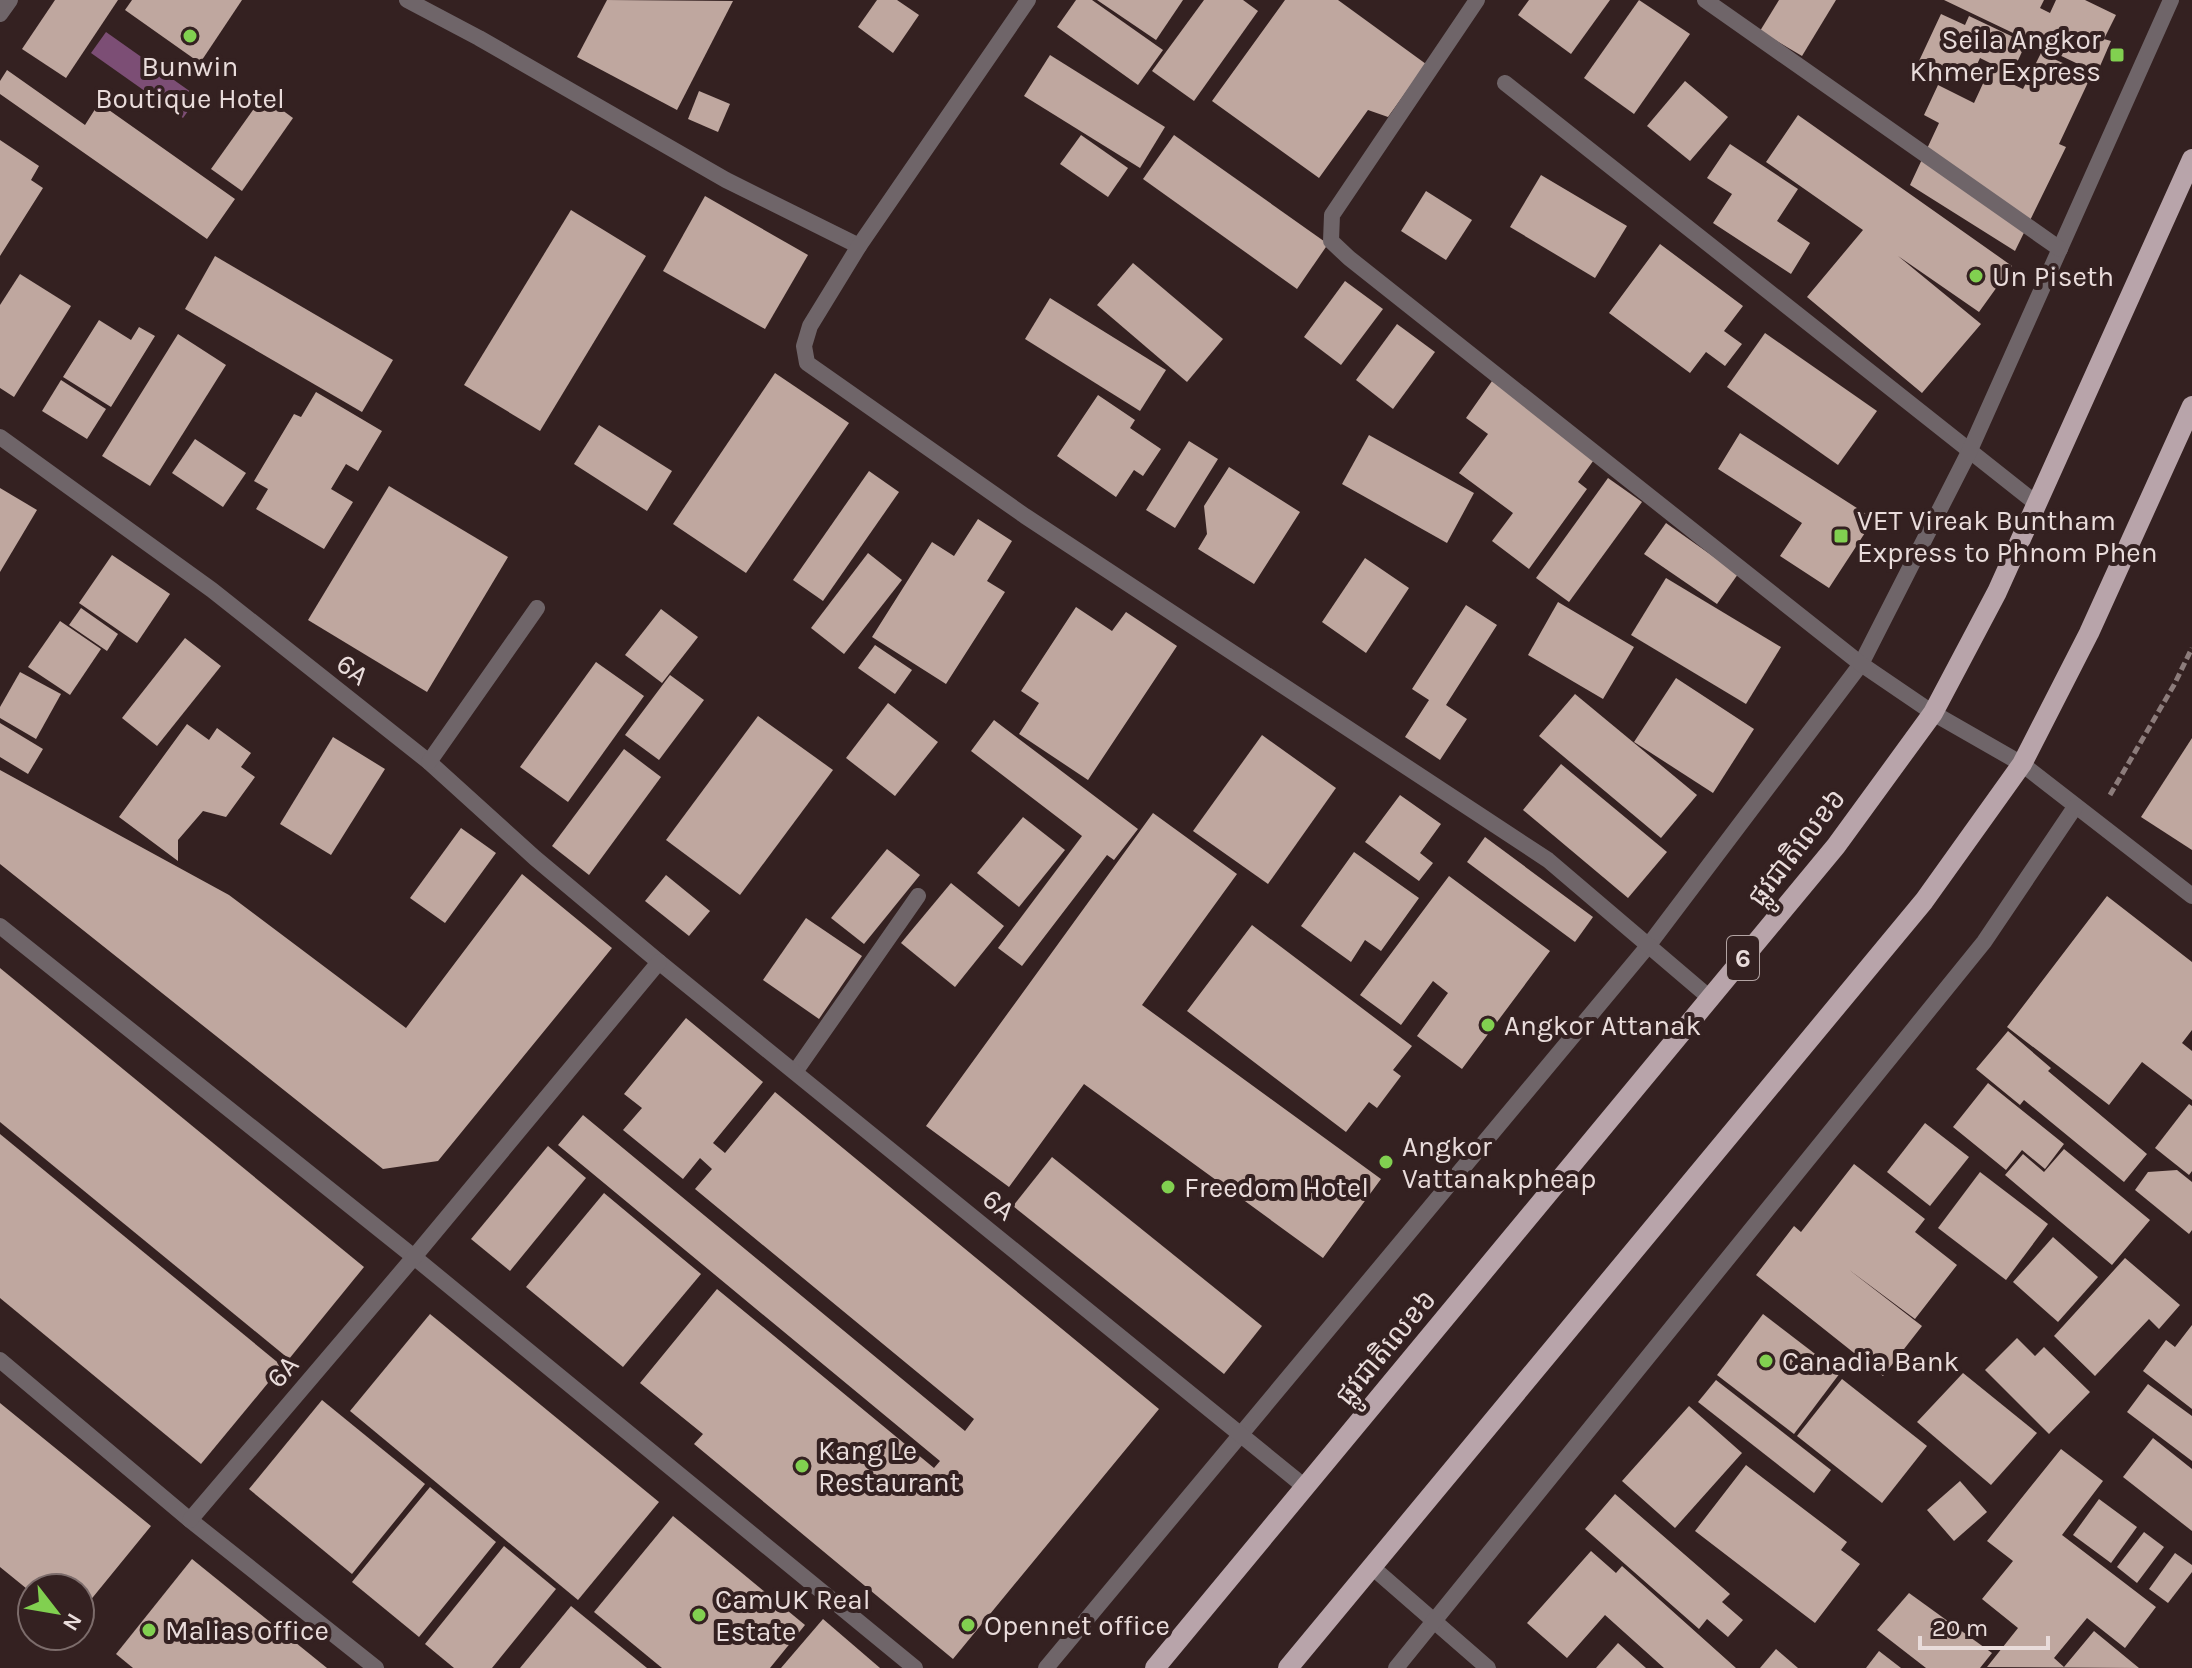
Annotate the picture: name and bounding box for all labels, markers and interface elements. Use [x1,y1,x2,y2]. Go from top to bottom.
place label: Seila Angkor Khmer Express [1909,23,2102,88]
marker: Bunwin Boutique Hotel [181,27,199,45]
marker: Seila Angkor Khmer Express [2108,46,2126,64]
place label: Bunwin Boutique Hotel [95,50,285,115]
place label: Un Piseth [1992,260,2114,293]
marker: Un Piseth [1967,267,1985,285]
place label: VET Vireak Buntham Express to Phnom Phen [1857,504,2158,569]
marker: VET Vireak Buntham Express to Phnom Phen [1832,527,1850,545]
street label: 6A [330,647,376,692]
street label: ផ្លូវជាតិលេខ៦ [1740,782,1859,918]
road number: 6 [1727,936,1759,980]
place label: Angkor Attanak [1504,1009,1701,1042]
marker: Angkor Attanak [1479,1016,1497,1034]
place label: Angkor Vattanakpheap [1402,1130,1596,1195]
marker: Angkor Vattanakpheap [1377,1153,1395,1171]
place label: Freedom Hotel [1184,1171,1369,1204]
marker: Freedom Hotel [1159,1178,1177,1196]
street label: 6A [976,1181,1022,1227]
street label: ផ្លូវជាតិលេខ៦ [1328,1283,1449,1417]
place label: Canadia Bank [1782,1345,1959,1378]
street label: 6A [259,1348,305,1394]
marker: Canadia Bank [1757,1352,1775,1370]
place label: Kang Le Restaurant [818,1434,960,1499]
marker: Kang Le Restaurant [793,1457,811,1475]
north arrow [16,1572,96,1652]
place label: CamUK Real Estate [715,1583,871,1648]
scale bar [1920,1600,2048,1650]
marker: CamUK Real Estate [690,1606,708,1624]
text: N [57,1608,87,1635]
place label: Opennet office [984,1609,1170,1642]
place label: Malias office [165,1614,329,1647]
text: 20 m [1932,1614,1988,1642]
marker: Opennet office [959,1616,977,1634]
marker: Malias office [140,1621,158,1639]

